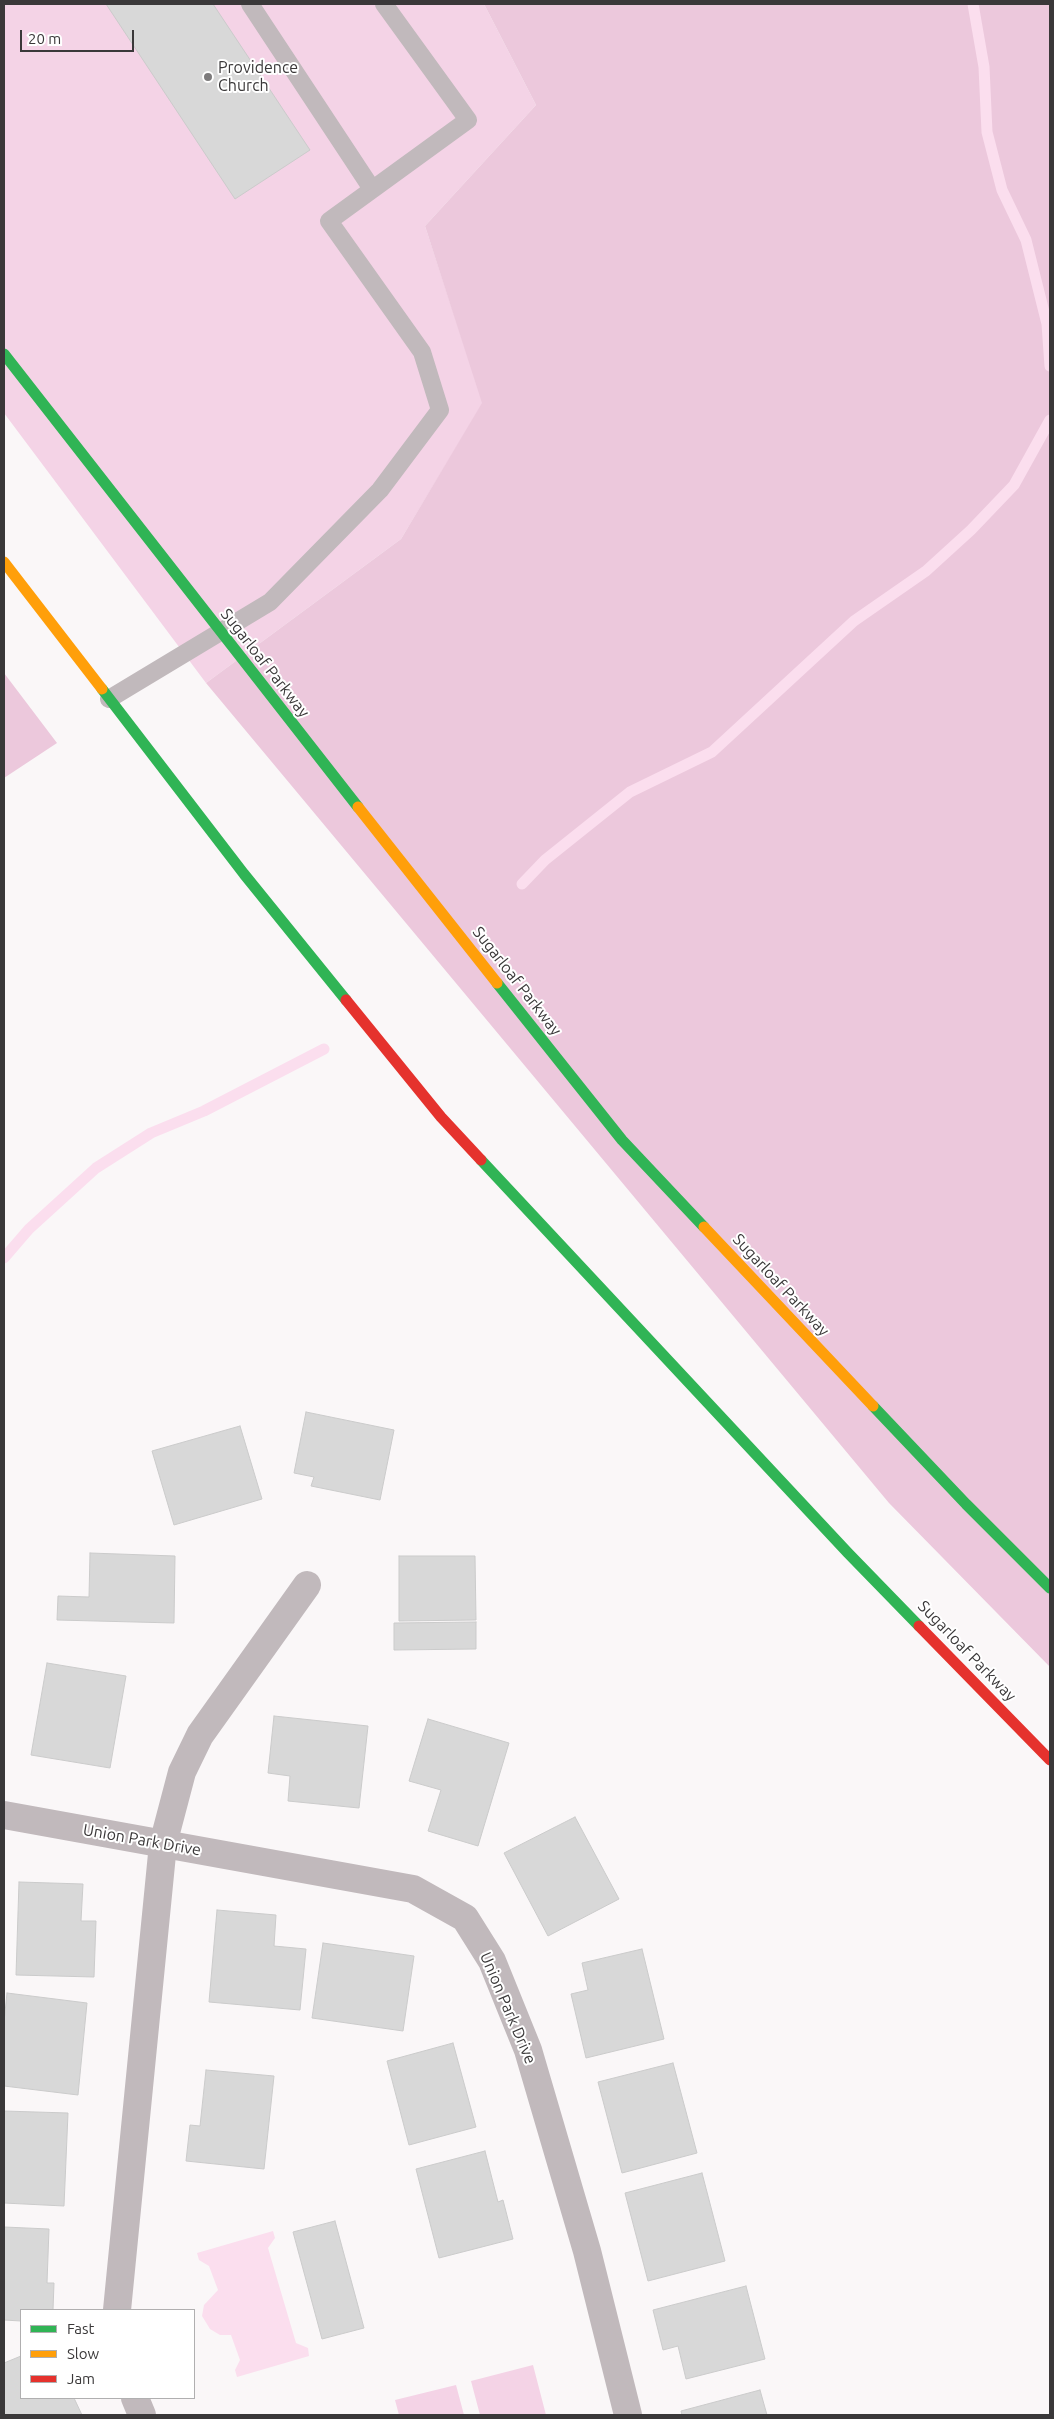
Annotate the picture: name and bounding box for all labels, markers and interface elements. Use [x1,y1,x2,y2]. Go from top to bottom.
scale bar [22,20,136,52]
text: 20 m [28,30,61,47]
place label: Providence Church [218,58,298,96]
marker: Providence Church [202,71,214,83]
street label: Sugarloaf Parkway [217,605,313,721]
street label: Sugarloaf Parkway [469,923,565,1039]
street label: Sugarloaf Parkway [729,1230,833,1340]
street label: Sugarloaf Parkway [914,1597,1020,1705]
street label: Union Park Drive [82,1820,202,1860]
street label: Union Park Drive [476,1949,540,2067]
legend [20,2309,195,2399]
text: Fast [67,2320,94,2337]
text: Slow [67,2345,99,2362]
text: Jam [67,2370,95,2387]

